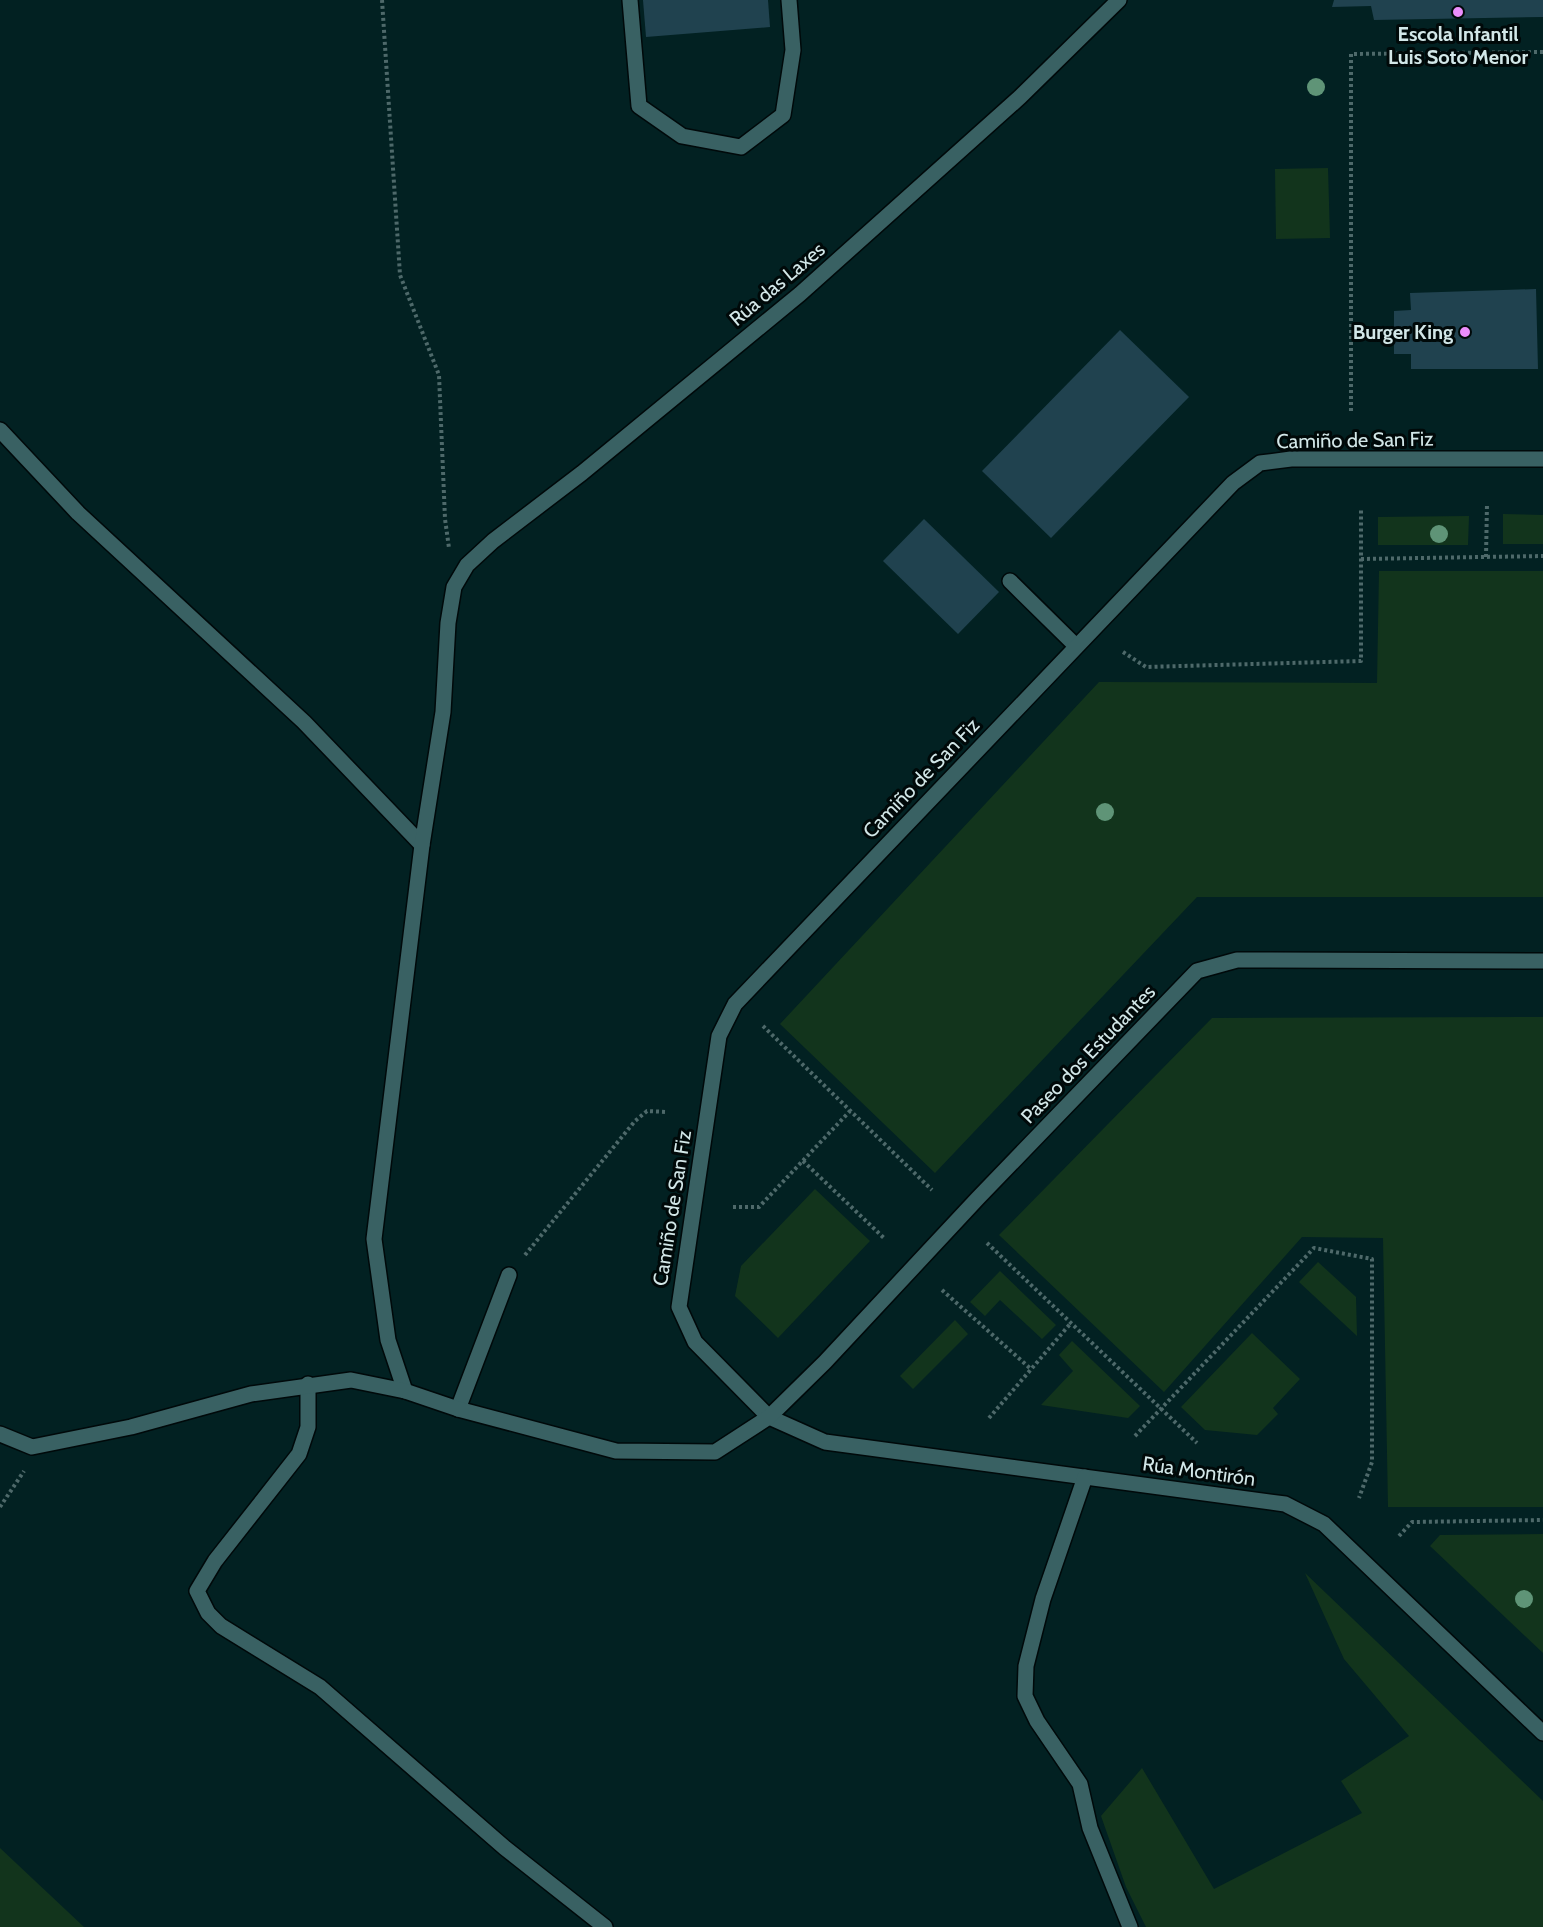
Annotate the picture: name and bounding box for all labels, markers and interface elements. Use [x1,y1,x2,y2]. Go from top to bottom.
marker: Escola Infantil Luis Soto Menor [1451,5,1465,19]
place label: Escola Infantil Luis Soto Menor [1388,22,1528,69]
street label: Rúa das Laxes [724,237,830,331]
place label: Burger King [1353,320,1453,344]
marker: Burger King [1458,325,1472,339]
street label: Camiño de San Fiz [1276,427,1434,453]
street label: Camiño de San Fiz [858,713,984,843]
street label: Paseo dos Estudantes [1016,980,1160,1128]
street label: Camiño de San Fiz [648,1129,696,1287]
street label: Rúa Montirón [1141,1451,1257,1491]

